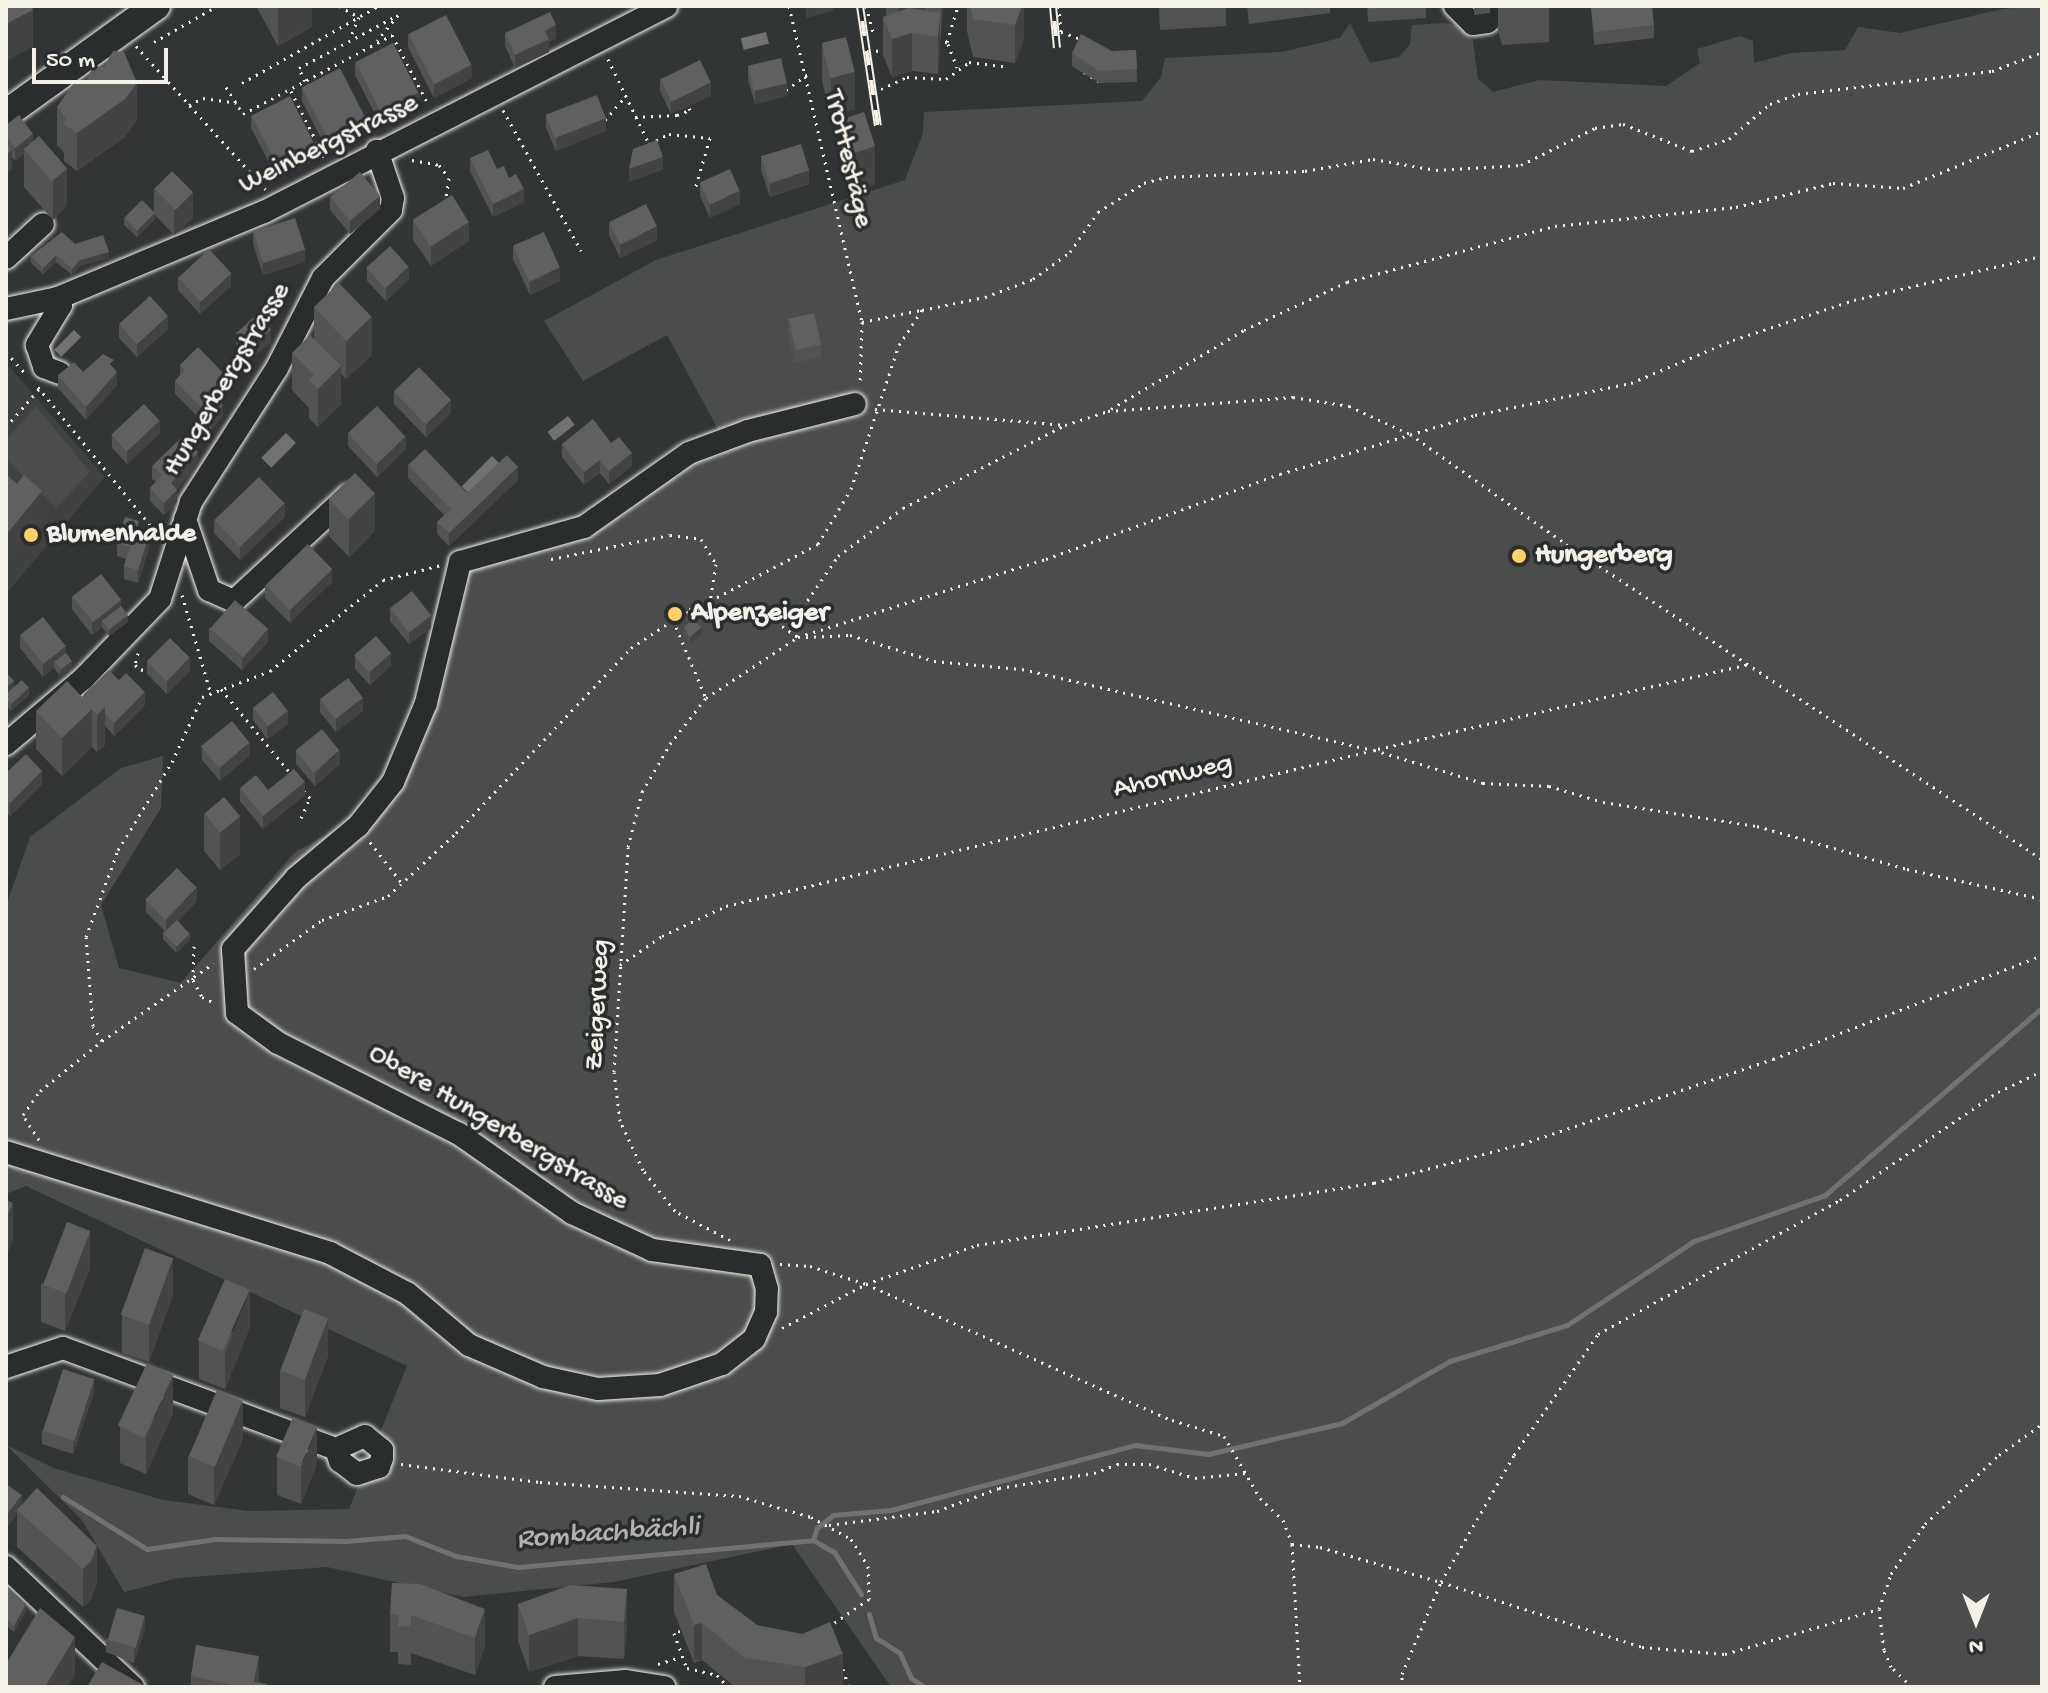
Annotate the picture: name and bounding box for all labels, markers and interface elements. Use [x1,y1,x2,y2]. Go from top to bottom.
scale bar [36,32,172,82]
text: 50 m [46,47,95,76]
street label: Weinbergstrasse [234,87,424,203]
street label: Trottestäge [815,87,879,231]
street label: Hungerbergstrasse [157,277,299,483]
place label: Blumenhalde [47,518,196,552]
marker: Blumenhalde [22,526,40,544]
place label: Hungerberg [1535,539,1673,573]
marker: Hungerberg [1510,547,1528,565]
place label: Alpenzeiger [691,597,828,631]
marker: Alpenzeiger [666,605,684,623]
street label: Ahornweg [1110,747,1236,807]
street label: Zeigerweg [579,939,619,1071]
street label: Obere Hungerbergstrasse [362,1037,634,1219]
water label: Rombachbächli [515,1511,701,1559]
north arrow [1936,1581,2016,1661]
text: N [1969,1632,1983,1658]

